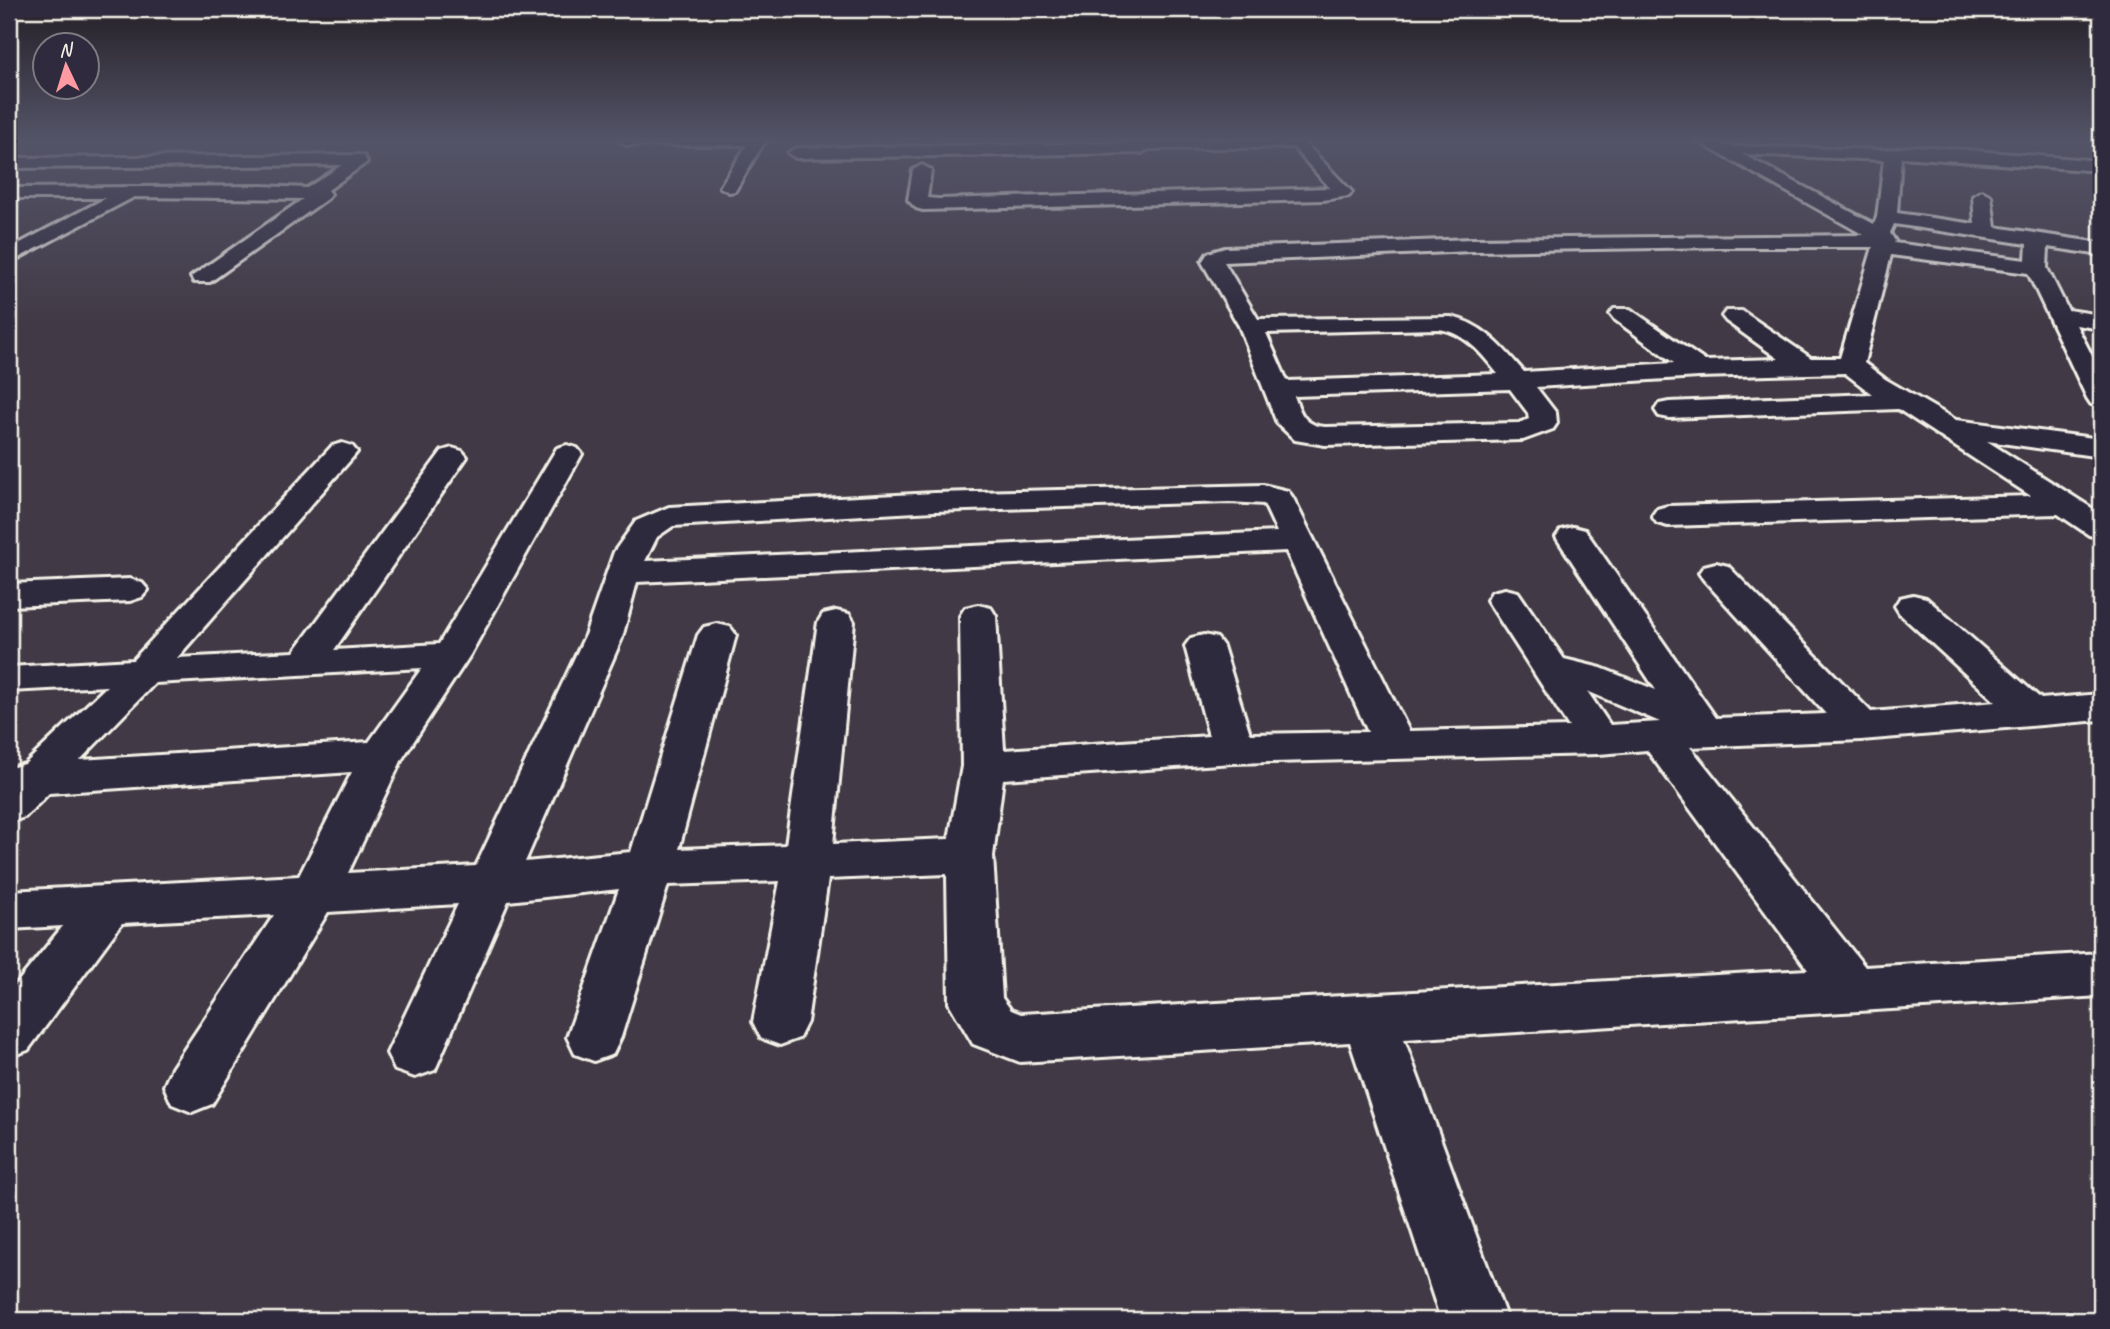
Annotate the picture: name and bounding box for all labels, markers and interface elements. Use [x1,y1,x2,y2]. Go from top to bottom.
north arrow [32,32,102,102]
text: N [58,37,75,62]

